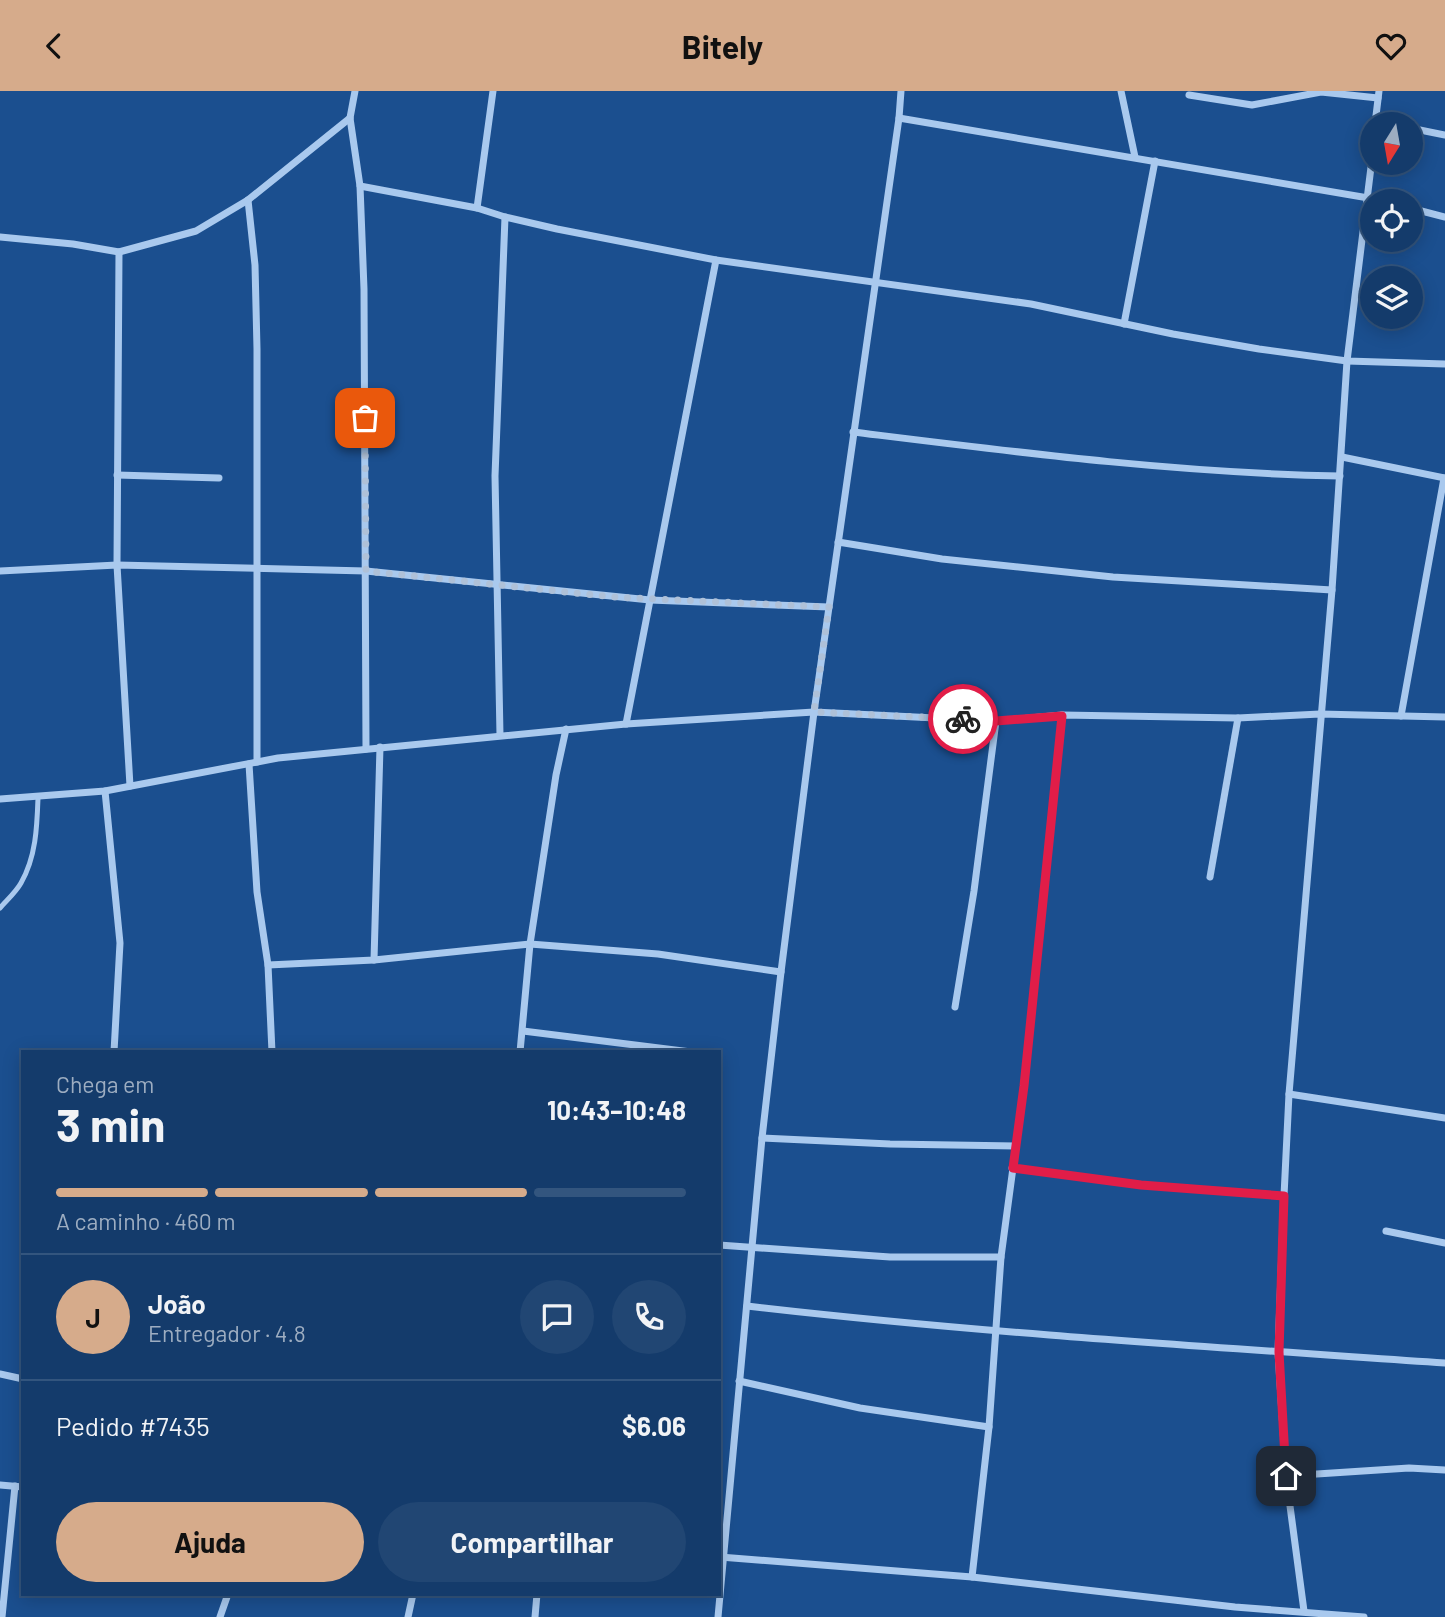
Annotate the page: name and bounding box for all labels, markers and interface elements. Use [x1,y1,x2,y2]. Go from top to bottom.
icon: back [35,27,73,65]
text: Bitely [682,27,763,65]
icon: heart [1372,27,1410,65]
north arrow [1360,112,1423,175]
map controls [1360,112,1423,329]
button: locate [1360,189,1423,252]
button: layers [1360,266,1423,329]
pin [335,388,395,448]
icon: bag [346,399,384,437]
courier [928,684,998,754]
icon: bike [944,700,982,738]
text: Chega em [56,1070,154,1098]
text: 10:43–10:48 [547,1094,686,1125]
text: 3 min [56,1096,165,1151]
text: A caminho · 460 m [56,1207,235,1235]
button: chat [520,1280,594,1354]
button: phone [612,1280,686,1354]
text: João [148,1288,206,1319]
text: J [85,1302,101,1333]
text: Entregador · 4.8 [148,1319,306,1347]
text: Pedido #7435 [56,1410,210,1441]
text: $6.06 [622,1410,686,1441]
pin [1256,1446,1316,1506]
icon: home [1267,1457,1305,1495]
button: Ajuda [56,1502,364,1582]
button: Compartilhar [378,1502,686,1582]

